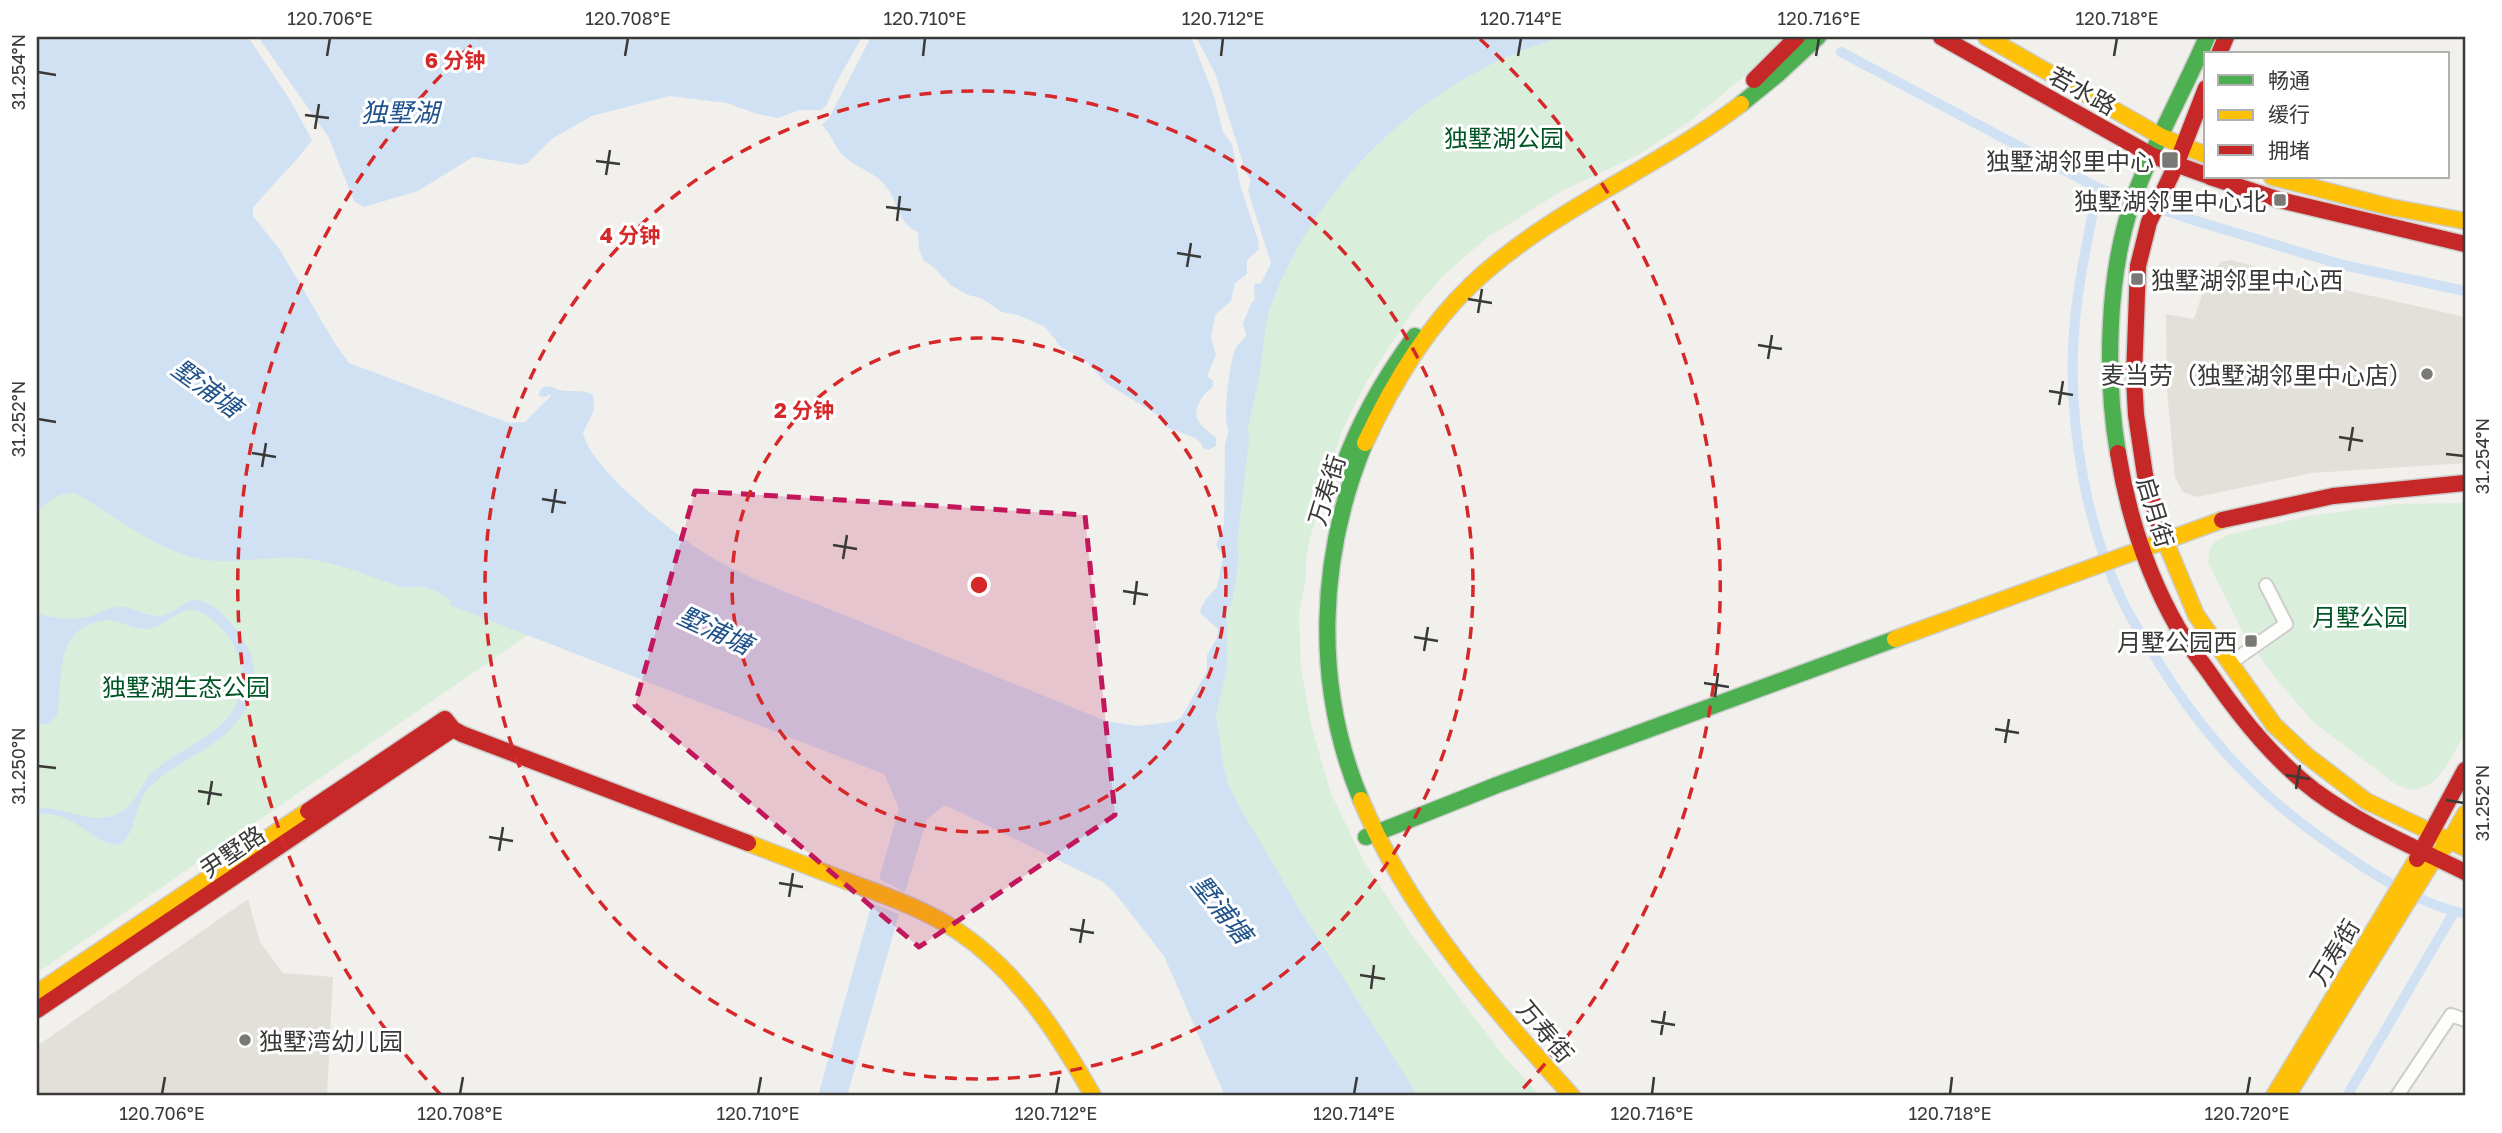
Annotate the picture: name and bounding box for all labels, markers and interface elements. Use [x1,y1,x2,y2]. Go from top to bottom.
text: 120.706°E [287,7,373,29]
text: 120.708°E [585,7,671,29]
text: 120.710°E [883,7,967,29]
text: 120.712°E [1182,7,1264,29]
text: 120.714°E [1480,7,1562,29]
text: 120.716°E [1778,7,1860,29]
text: 120.718°E [2076,7,2158,29]
text: 31.254°N [7,34,29,110]
text: 6 分钟 [425,47,485,73]
legend [2204,52,2450,178]
street label: 若水路 [2044,60,2122,120]
text: 畅通 [2268,67,2310,93]
water label: 独墅湖 [361,97,443,128]
text: 缓行 [2268,101,2310,127]
park label: 独墅湖公园 [1444,123,1564,152]
text: 拥堵 [2268,137,2310,163]
place label: 独墅湖邻里中心 [1986,146,2154,175]
marker: 独墅湖邻里中心 [2160,150,2180,170]
place label: 独墅湖邻里中心北 [2074,186,2266,215]
marker: 独墅湖邻里中心北 [2272,192,2288,208]
text: 4 分钟 [600,222,660,248]
place label: 独墅湖邻里中心西 [2151,265,2343,294]
marker: 独墅湖邻里中心西 [2129,271,2145,287]
water label: 墅浦塘 [166,353,251,426]
place label: 麦当劳（独墅湖邻里中心店） [2101,360,2413,389]
marker: 麦当劳（独墅湖邻里中心店） [2419,366,2435,382]
text: 31.252°N [7,381,29,457]
text: 2 分钟 [774,397,834,423]
text: 31.254°N [2471,418,2493,494]
street label: 万寿街 [1302,451,1350,529]
street label: 启月街 [2132,473,2180,551]
centre of rings [967,573,991,597]
water label: 墅浦塘 [673,599,761,662]
park label: 月墅公园 [2312,602,2408,631]
place label: 月墅公园西 [2117,627,2237,656]
marker: 月墅公园西 [2243,633,2259,649]
park label: 独墅湖生态公园 [102,672,270,701]
text: 31.250°N [7,727,29,805]
text: 31.252°N [2471,765,2493,841]
street label: 尹墅路 [194,819,270,883]
water label: 墅浦塘 [1185,869,1261,952]
street label: 万寿街 [2303,914,2365,990]
street label: 万寿街 [1512,994,1580,1068]
place label: 独墅湾幼儿园 [259,1026,403,1055]
marker: 独墅湾幼儿园 [237,1032,253,1048]
text: 120.706°E [119,1102,205,1124]
text: 120.708°E [417,1102,503,1124]
text: 120.710°E [716,1102,800,1124]
text: 120.712°E [1015,1102,1097,1124]
text: 120.714°E [1313,1102,1395,1124]
text: 120.716°E [1611,1102,1693,1124]
text: 120.718°E [1909,1102,1991,1124]
text: 120.720°E [2205,1102,2289,1124]

